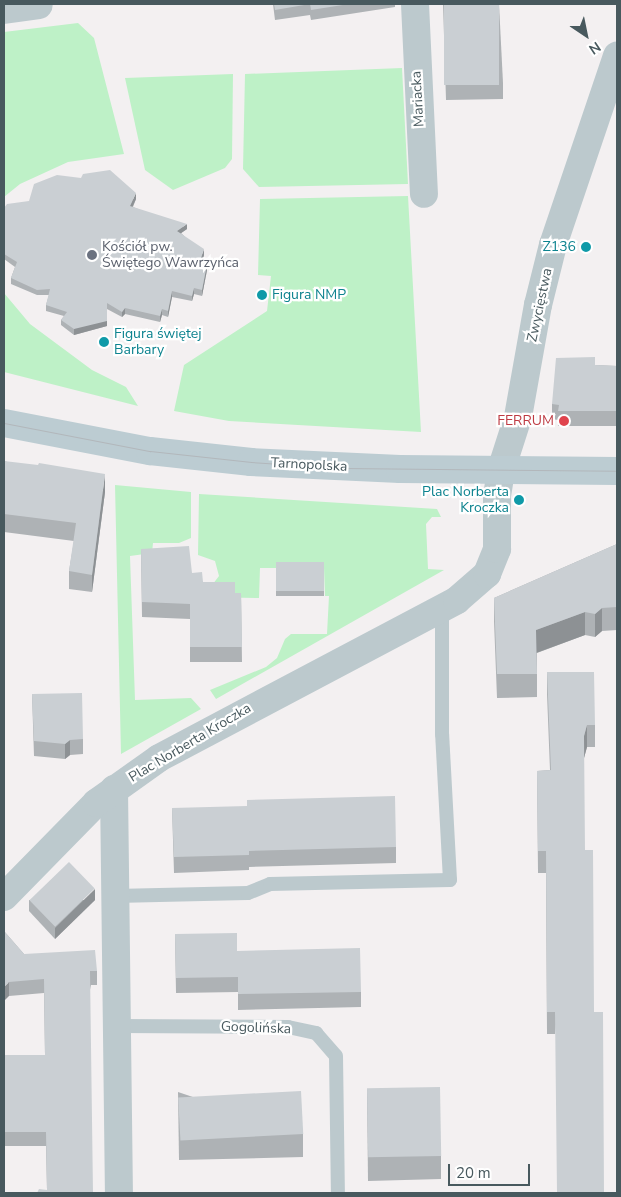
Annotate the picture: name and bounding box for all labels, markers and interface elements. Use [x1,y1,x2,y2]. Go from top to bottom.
north arrow [561,10,611,60]
text: N [585,37,604,59]
street label: Mariacka [408,71,428,127]
place label: Kościół pw. Świętego Wawrzyńca [102,239,239,272]
place label: Z136 [543,239,576,255]
marker: Z136 [580,241,592,253]
marker: Kościół pw. Świętego Wawrzyńca [86,249,98,261]
street label: Zwycięstwa [524,267,556,343]
place label: Figura NMP [272,287,346,303]
marker: Figura NMP [256,289,268,301]
place label: Figura świętej Barbary [114,326,202,358]
marker: Figura świętej Barbary [98,336,110,348]
place label: FERRUM [497,413,554,429]
marker: FERRUM [558,415,570,427]
street label: Tarnopolska [270,455,348,475]
place label: Plac Norberta Kroczka [422,484,509,516]
marker: Plac Norberta Kroczka [513,494,525,506]
street label: Plac Norberta Kroczka [126,700,254,786]
street label: Gogolińska [221,1018,291,1038]
scale bar [451,1154,534,1186]
text: 20 m [456,1163,491,1183]

